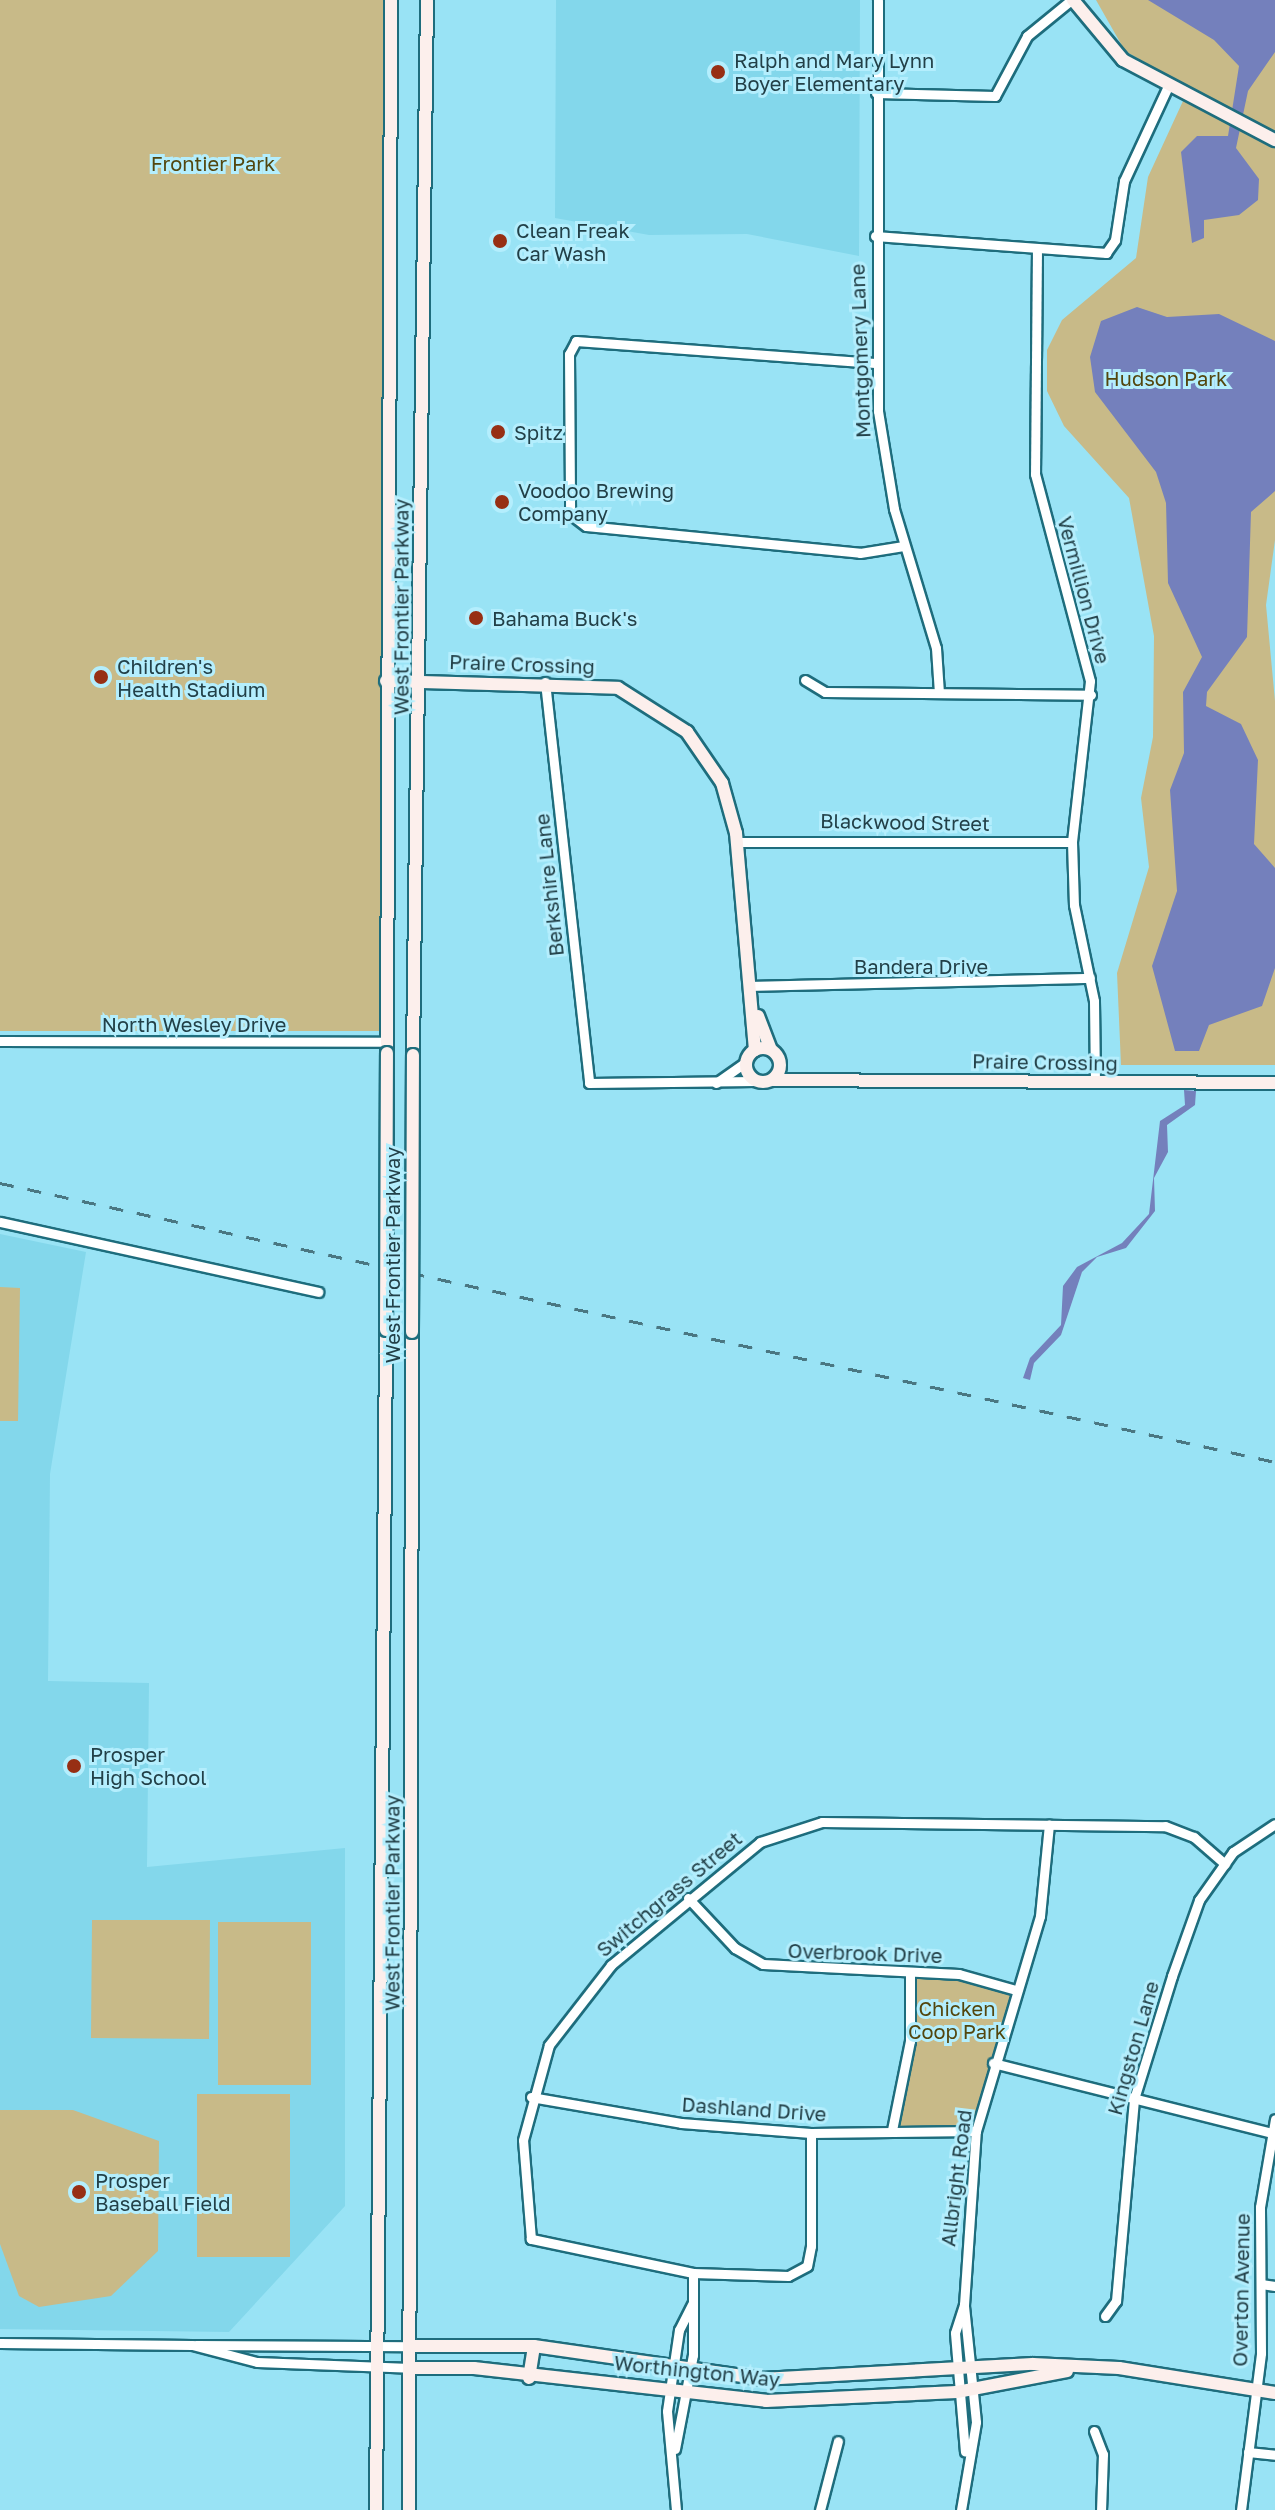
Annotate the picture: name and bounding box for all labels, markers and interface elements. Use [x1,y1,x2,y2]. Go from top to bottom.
place label: Ralph and Mary Lynn Boyer Elementary [734,48,934,95]
marker: Ralph and Mary Lynn Boyer Elementary [709,63,727,81]
park label: Frontier Park [151,151,275,175]
place label: Clean Freak Car Wash [516,218,630,265]
marker: Clean Freak Car Wash [491,232,509,250]
street label: Montgomery Lane [845,263,875,439]
park label: Hudson Park [1105,366,1227,390]
place label: Spitz [514,420,563,444]
marker: Spitz [489,423,507,441]
place label: Voodoo Brewing Company [518,478,674,525]
marker: Voodoo Brewing Company [493,493,511,511]
street label: West Frontier Parkway [389,499,413,715]
street label: Vermillion Drive [1053,514,1115,666]
place label: Bahama Buck's [492,606,637,630]
marker: Bahama Buck's [467,609,485,627]
street label: Praire Crossing [449,649,595,679]
place label: Children's Health Stadium [117,654,266,701]
marker: Children's Health Stadium [92,668,110,686]
street label: Blackwood Street [820,809,990,835]
street label: Berkshire Lane [530,812,568,958]
street label: Bandera Drive [854,954,988,978]
street label: North Wesley Drive [102,1012,286,1036]
street label: Praire Crossing [972,1049,1118,1075]
street label: West Frontier Parkway [380,1147,404,1363]
place label: Prosper High School [90,1742,207,1789]
marker: Prosper High School [65,1757,83,1775]
street label: West Frontier Parkway [380,1795,404,2011]
street label: Switchgrass Street [592,1826,746,1962]
street label: Overbrook Drive [787,1938,943,1968]
street label: Kingston Lane [1102,1978,1164,2118]
park label: Chicken Coop Park [908,1997,1006,2044]
street label: Dashland Drive [681,2092,827,2126]
street label: Allbright Road [936,2108,976,2248]
place label: Prosper Baseball Field [95,2168,231,2215]
marker: Prosper Baseball Field [70,2183,88,2201]
street label: Overton Avenue [1228,2213,1254,2367]
street label: Worthington Way [613,2350,781,2392]

